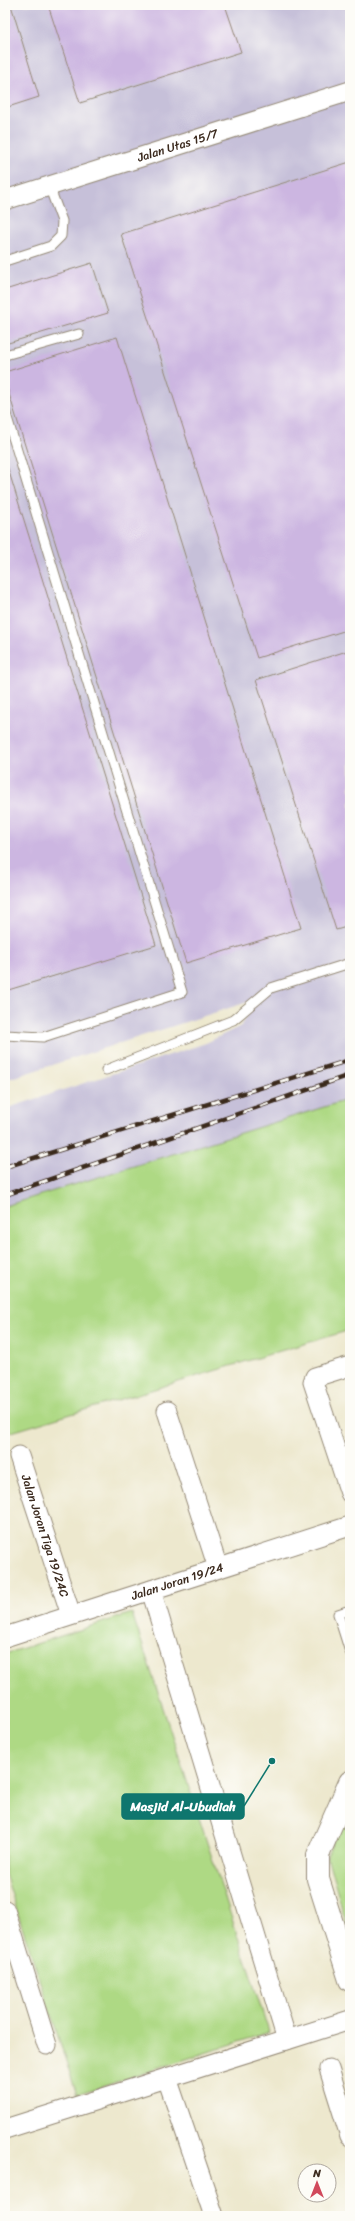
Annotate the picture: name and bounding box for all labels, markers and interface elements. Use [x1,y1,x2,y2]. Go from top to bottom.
street label: Jalan Utas 15/7 [134,122,222,169]
street label: Jalan Joran Tiga 19/24C [14,1471,76,1600]
street label: Jalan Joran 19/24 [127,1556,227,1607]
callout: Masjid Al-Ubudiah [122,1794,244,1819]
text: Masjid Al-Ubudiah [129,1795,236,1818]
north arrow [297,2163,337,2203]
text: N [312,2164,321,2183]

